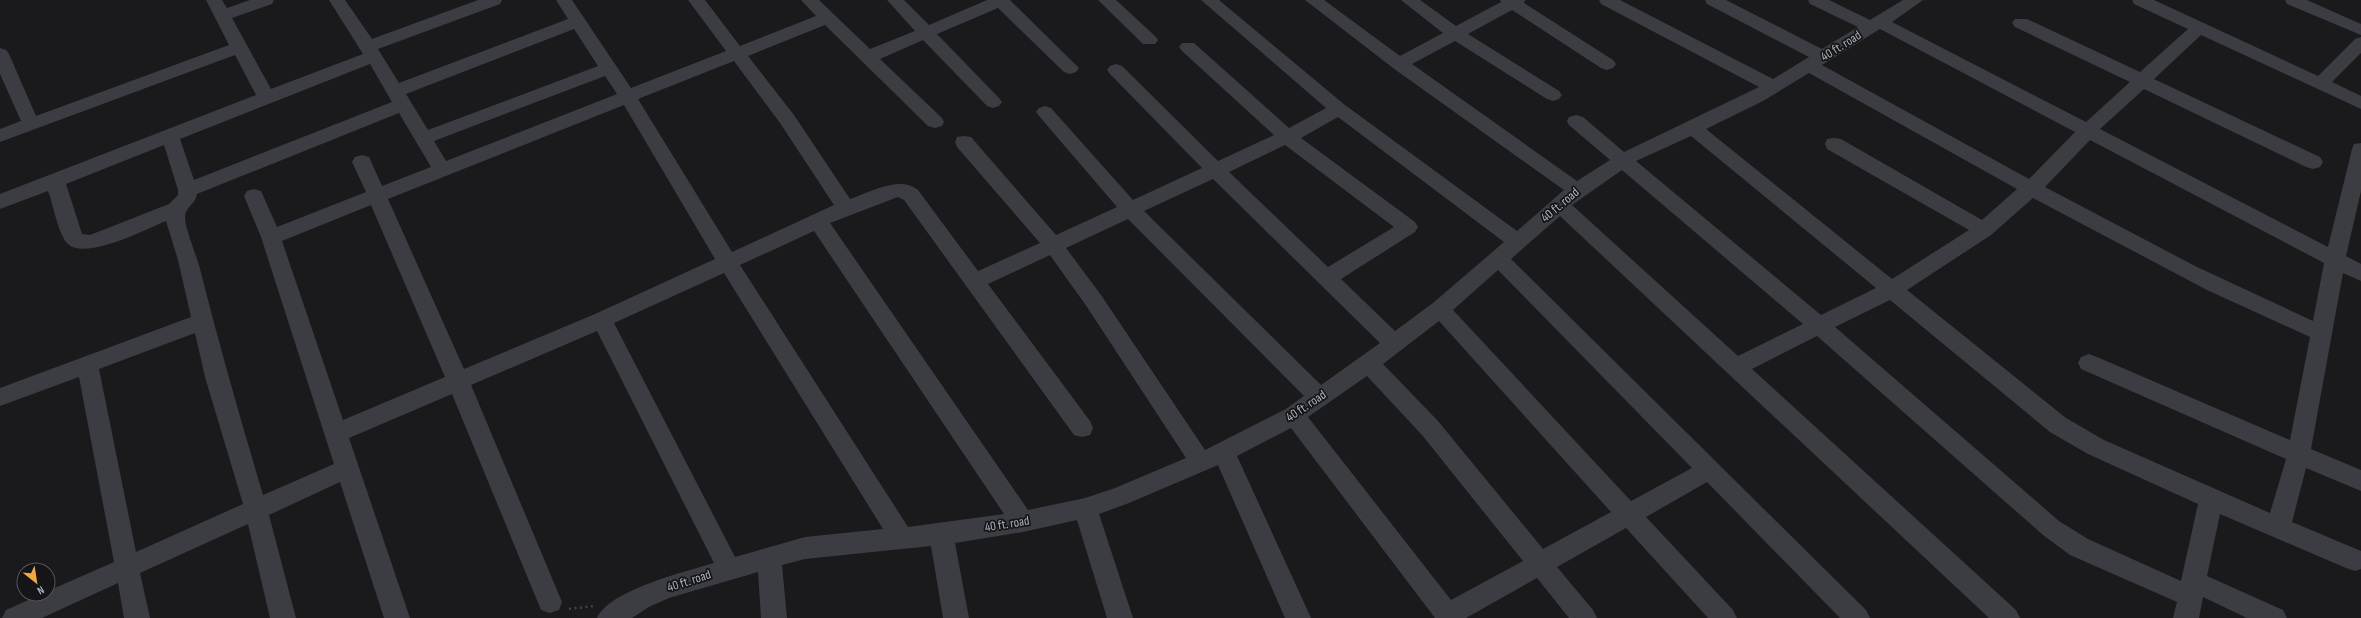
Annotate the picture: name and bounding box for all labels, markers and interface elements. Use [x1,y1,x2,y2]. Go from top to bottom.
street label: 40 ft. road [1818,27,1864,65]
street label: 40 ft. road [1538,184,1582,226]
street label: 40 ft. road [1283,387,1329,425]
street label: 40 ft. road [984,513,1030,535]
north arrow [16,562,56,602]
street label: 40 ft. road [665,566,713,596]
text: N [35,583,47,597]

